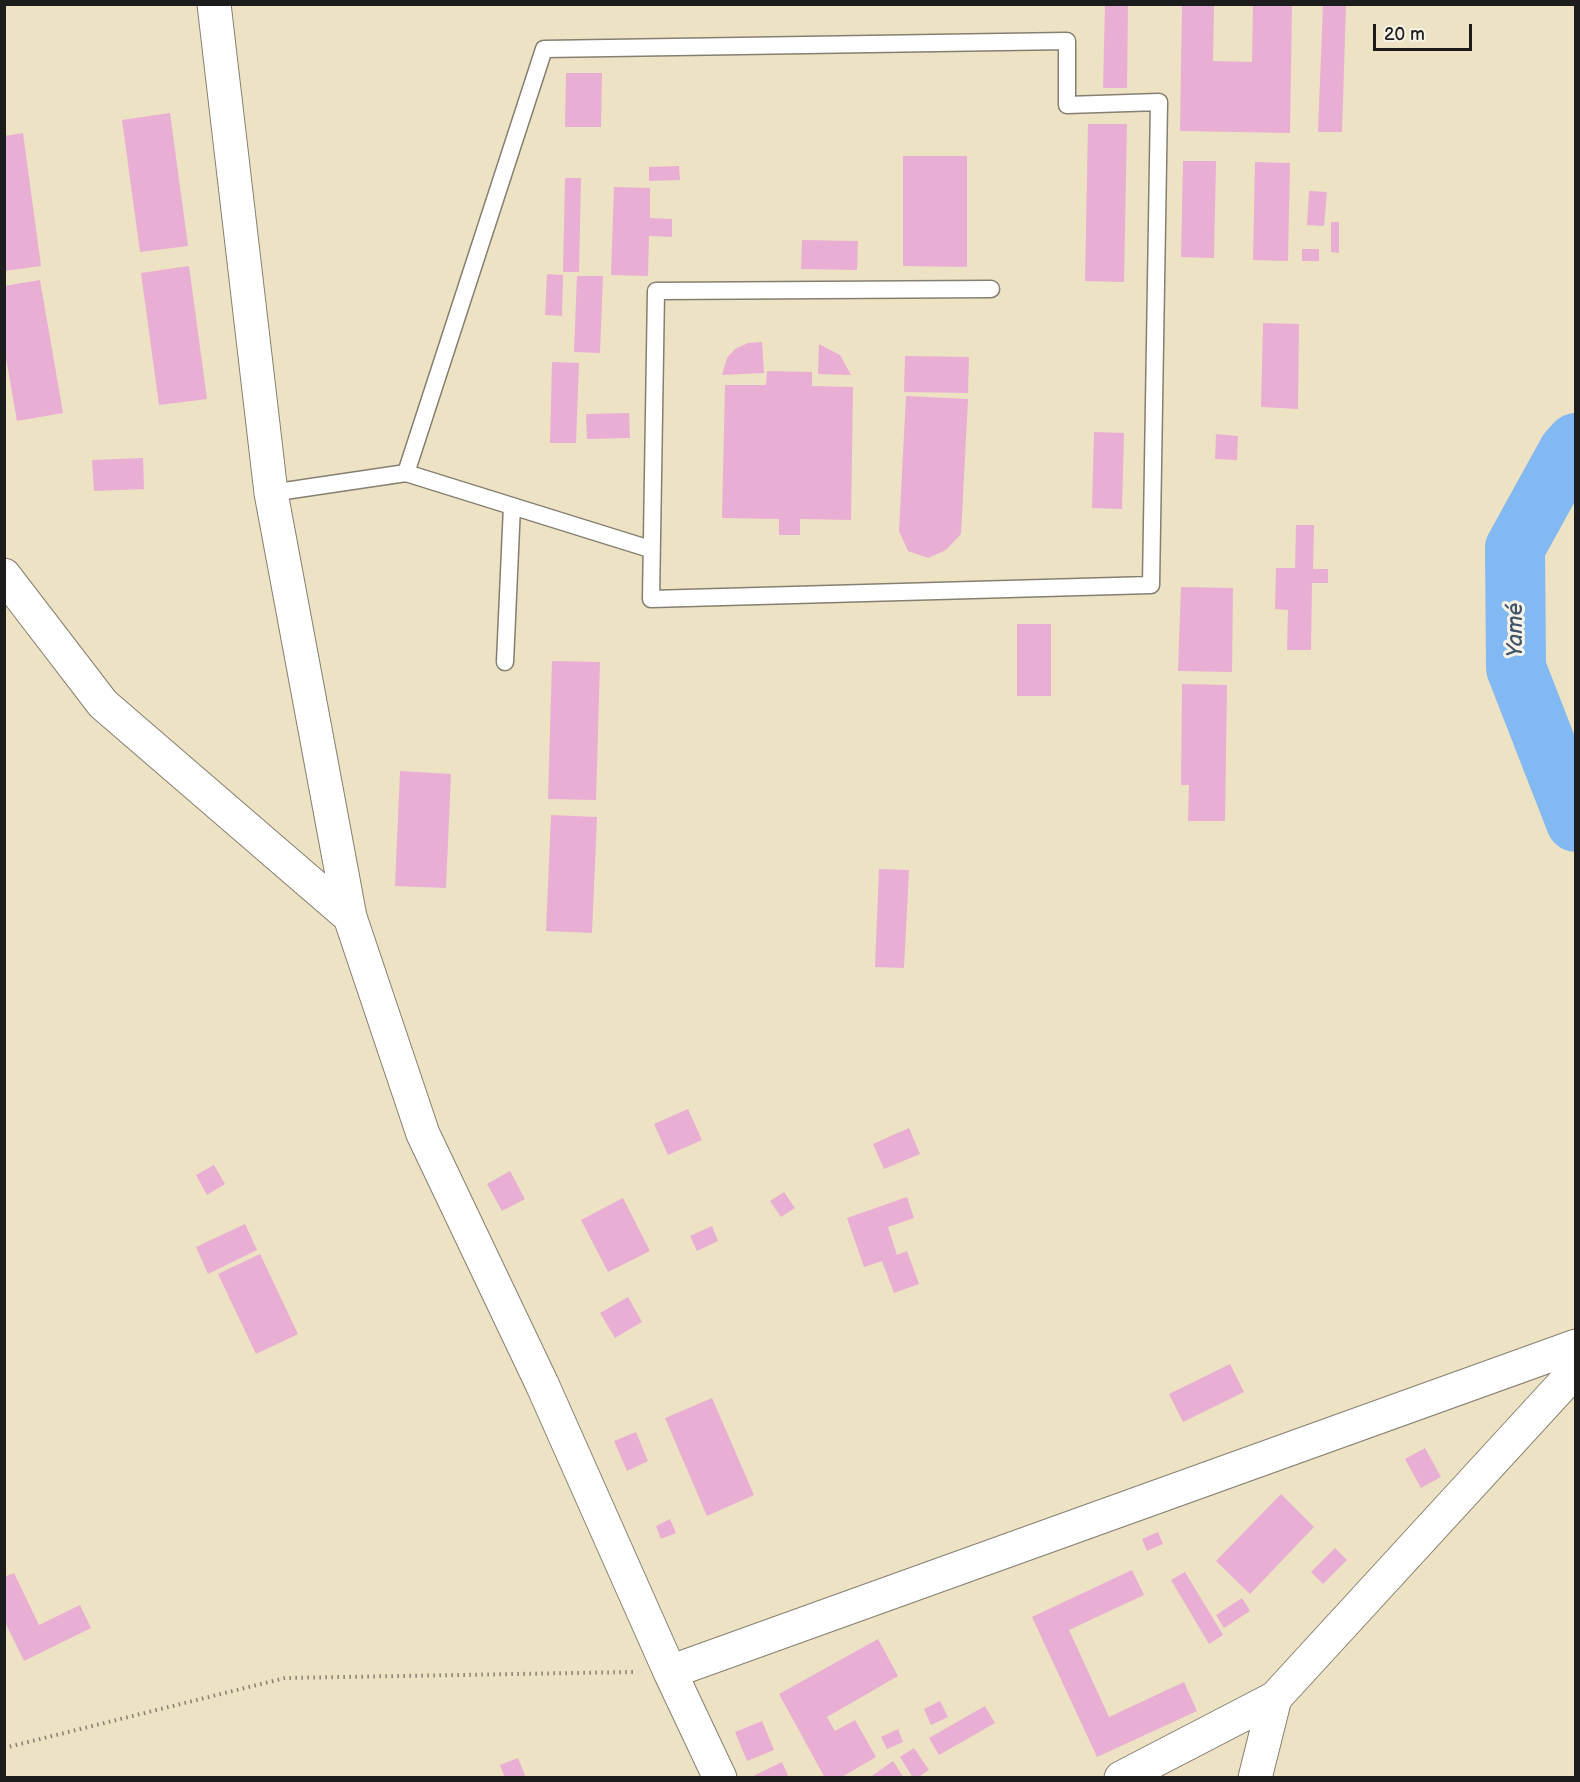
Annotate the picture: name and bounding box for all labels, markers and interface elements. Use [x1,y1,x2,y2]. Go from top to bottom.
scale bar [1376,12,1475,50]
text: 20 m [1384,24,1425,45]
water label: Yamé [1503,603,1529,657]

